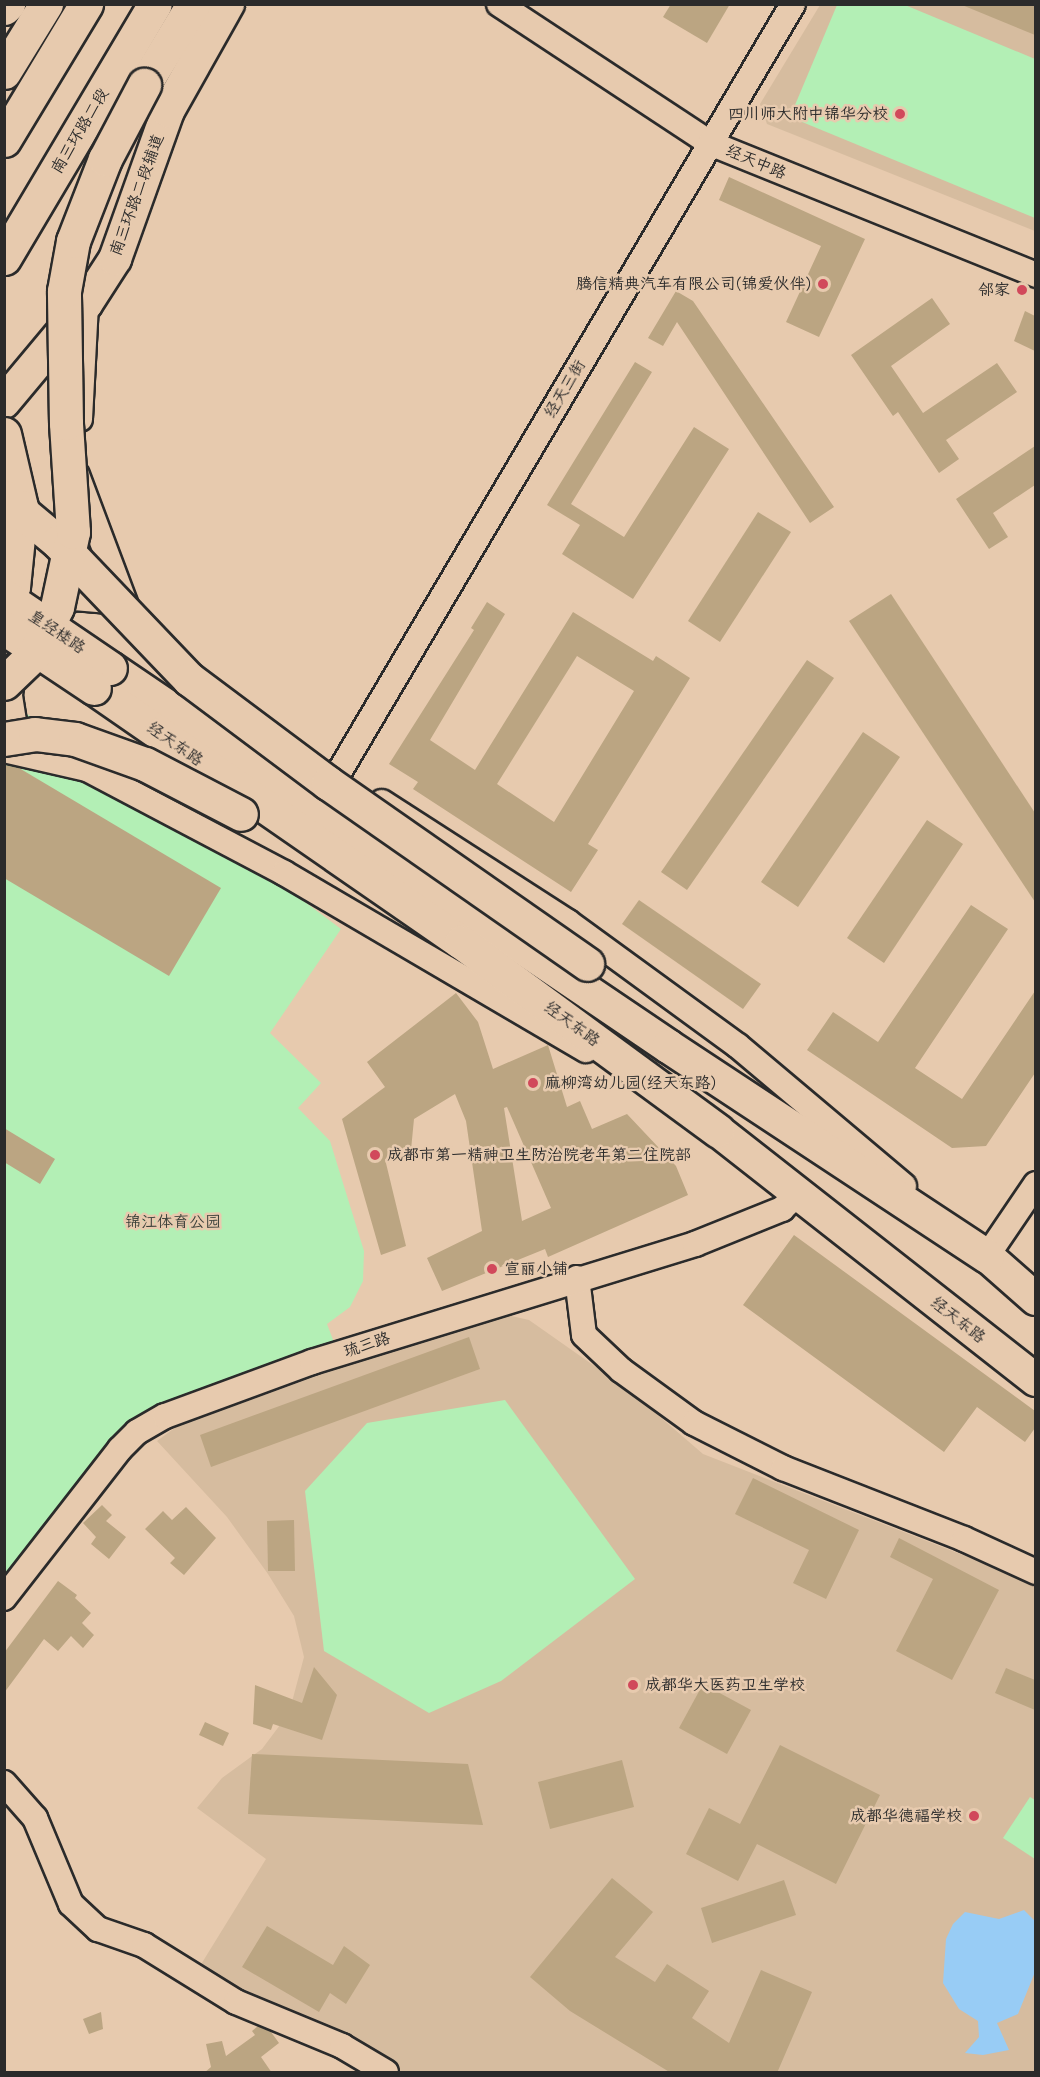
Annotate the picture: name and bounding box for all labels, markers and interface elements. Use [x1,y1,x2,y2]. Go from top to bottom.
street label: 南三环路二段 [47,85,113,177]
place label: 四川师大附中锦华分校 [728,104,888,124]
marker: 四川师大附中锦华分校 [893,107,907,121]
street label: 南三环路二段辅道 [106,132,168,258]
street label: 经天中路 [723,141,789,183]
place label: 腾信精典汽车有限公司(锦爱伙伴) [576,274,811,294]
marker: 腾信精典汽车有限公司(锦爱伙伴) [816,277,830,291]
place label: 邻家 [978,280,1010,300]
marker: 邻家 [1015,283,1029,297]
street label: 经天三街 [540,357,590,421]
street label: 皇经楼路 [25,606,89,658]
street label: 经天东路 [143,718,207,770]
street label: 经天东路 [540,997,604,1051]
place label: 麻柳湾幼儿园(经天东路) [545,1073,716,1093]
marker: 麻柳湾幼儿园(经天东路) [526,1076,540,1090]
place label: 成都市第一精神卫生防治院老年第二住院部 [387,1145,691,1165]
marker: 成都市第一精神卫生防治院老年第二住院部 [368,1148,382,1162]
park label: 锦江体育公园 [125,1212,221,1232]
place label: 宣丽小铺 [504,1259,568,1279]
marker: 宣丽小铺 [485,1262,499,1276]
street label: 经天东路 [927,1293,989,1347]
street label: 琉三路 [341,1328,393,1362]
place label: 成都华大医药卫生学校 [645,1675,805,1695]
marker: 成都华大医药卫生学校 [626,1678,640,1692]
place label: 成都华德福学校 [850,1806,962,1826]
marker: 成都华德福学校 [967,1809,981,1823]

